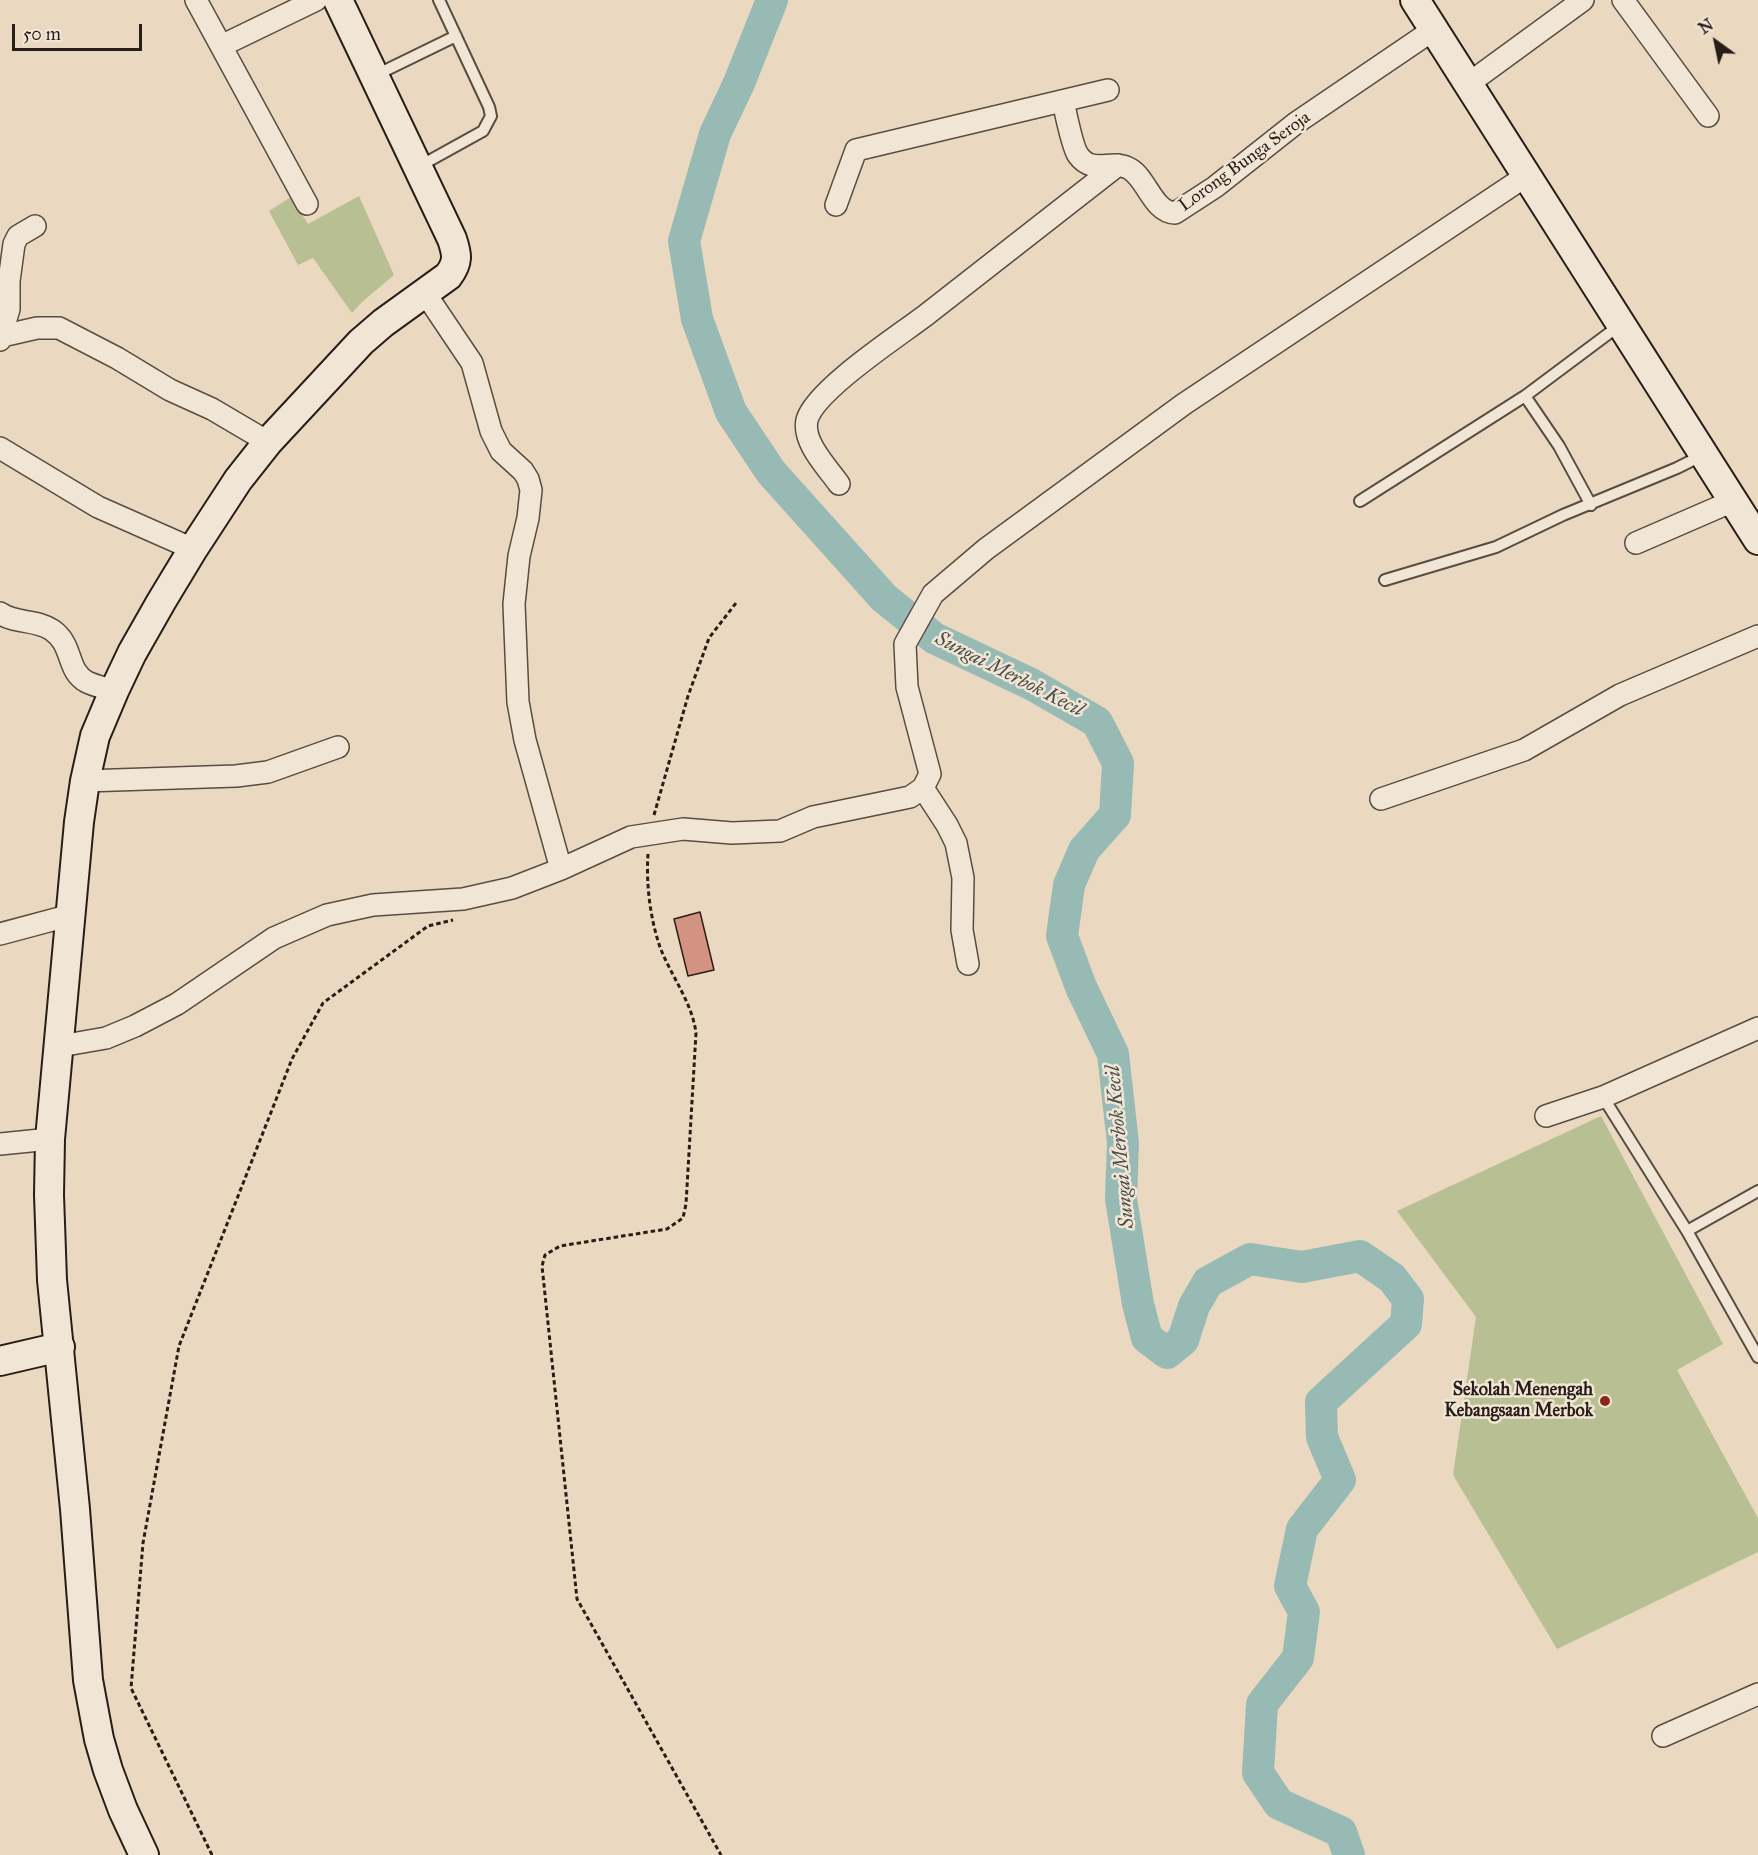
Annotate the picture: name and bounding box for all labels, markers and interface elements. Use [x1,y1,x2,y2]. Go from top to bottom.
scale bar [15,12,146,50]
north arrow [1686,12,1746,72]
text: N [1695,15,1717,38]
text: 50 m [23,23,61,45]
street label: Lorong Bunga Seroja [1175,107,1315,217]
water label: Sungai Merbok Kecil [931,627,1087,723]
water label: Sungai Merbok Kecil [1102,1065,1140,1229]
place label: Sekolah Menengah Kebangsaan Merbok [1444,1380,1593,1422]
marker: Sekolah Menengah Kebangsaan Merbok [1598,1394,1612,1408]

